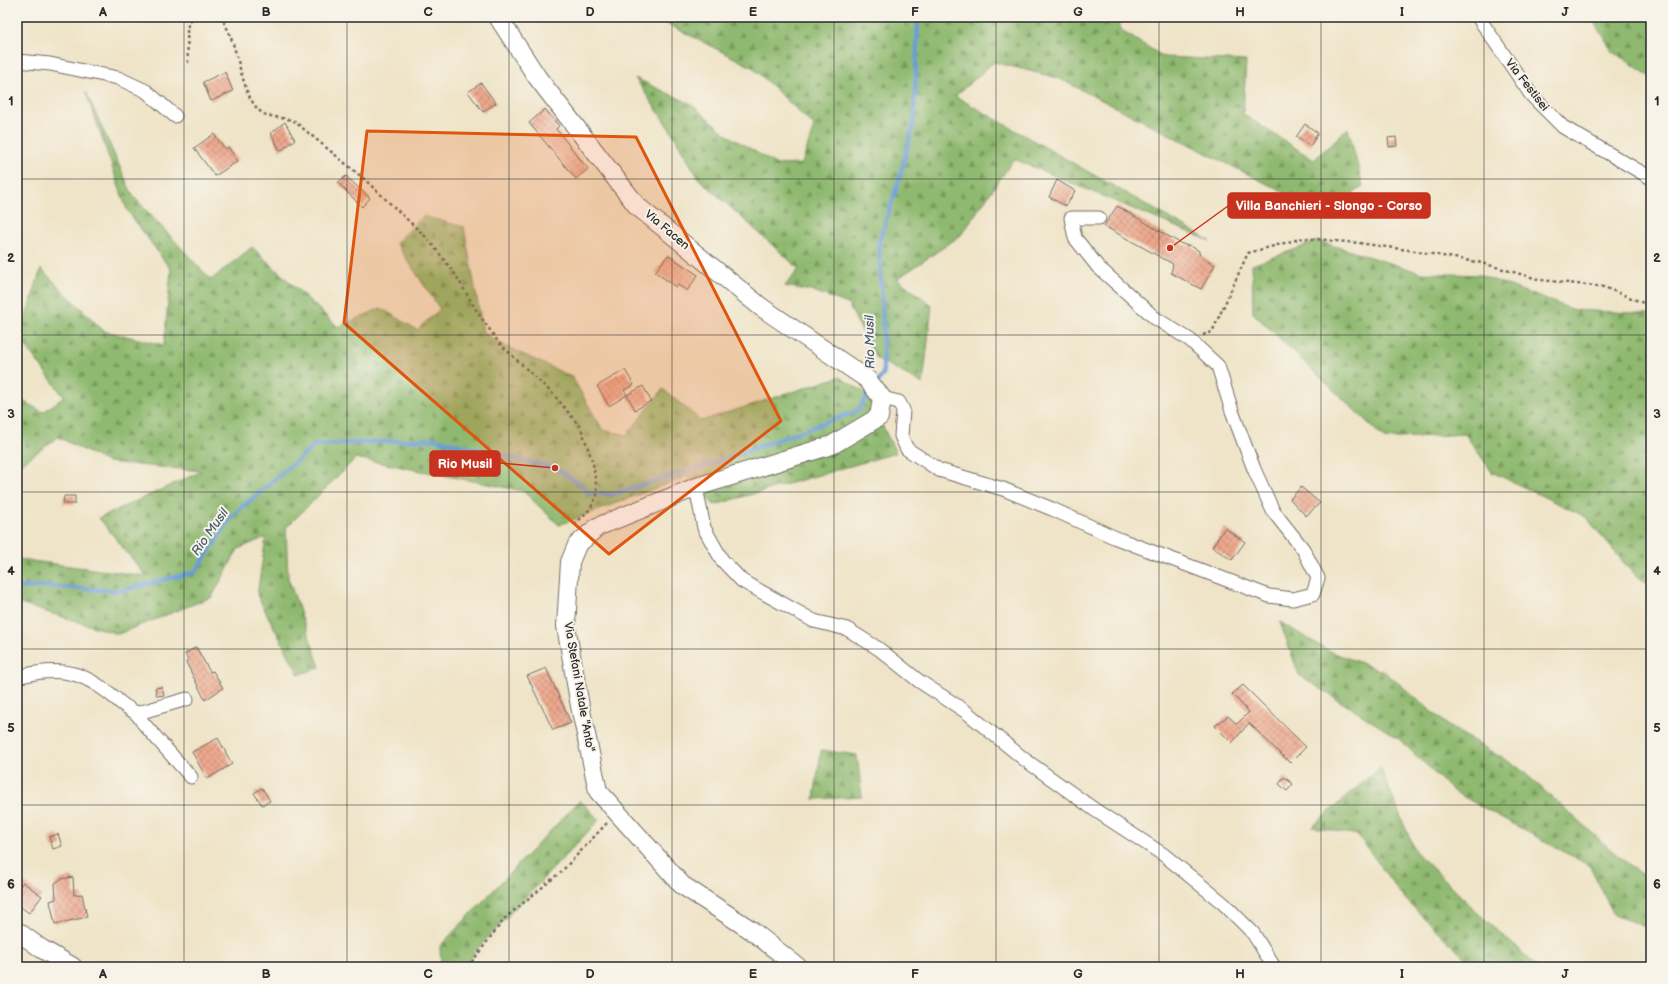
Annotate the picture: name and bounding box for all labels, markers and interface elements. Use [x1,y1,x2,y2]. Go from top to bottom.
text: A [98,4,107,20]
text: B [261,4,271,20]
text: C [423,4,433,20]
text: D [585,4,595,20]
text: E [749,4,758,20]
text: F [911,4,919,20]
text: G [1073,4,1083,20]
text: H [1235,4,1245,20]
text: I [1400,4,1404,20]
text: J [1561,4,1569,20]
street label: Via Festisei [1502,56,1552,114]
text: 1 [8,93,14,109]
text: 1 [1654,93,1660,109]
callout: Villa Banchieri - Slongo - Corso [1228,193,1430,218]
text: Villa Banchieri - Slongo - Corso [1236,198,1422,214]
street label: Via Facen [641,207,693,253]
text: 2 [7,250,15,266]
text: 2 [1653,250,1661,266]
water label: Rio Musil [862,314,878,369]
text: 3 [7,406,15,422]
text: 3 [1653,406,1661,422]
callout: Rio Musil [430,451,500,476]
text: Rio Musil [438,456,492,472]
water label: Rio Musil [188,504,233,559]
text: 4 [7,563,15,579]
text: 4 [1653,563,1661,579]
street label: Via Stefani Natale "Anto" [560,621,598,753]
text: 5 [7,720,15,736]
text: 5 [1653,720,1661,736]
text: 6 [7,876,15,892]
text: 6 [1653,876,1661,892]
text: A [98,966,107,982]
text: B [261,966,271,982]
text: C [423,966,433,982]
text: D [585,966,595,982]
text: E [749,966,758,982]
text: F [911,966,919,982]
text: G [1073,966,1083,982]
text: H [1235,966,1245,982]
text: I [1400,966,1404,982]
text: J [1561,966,1569,982]

